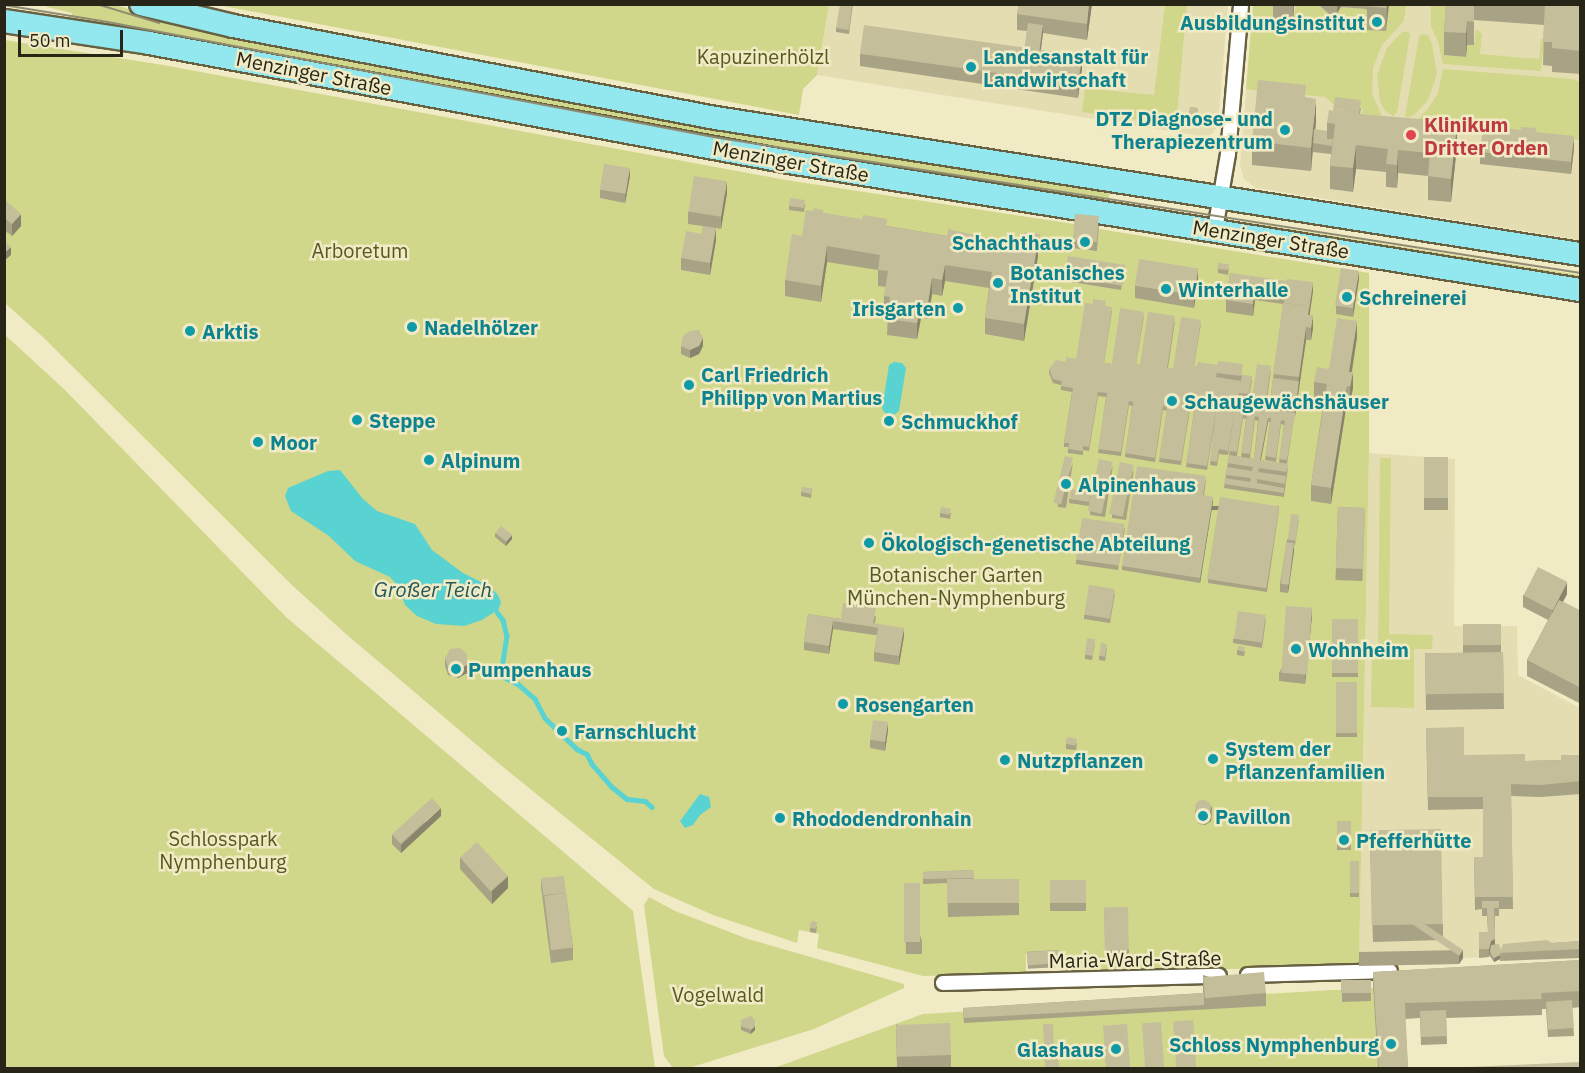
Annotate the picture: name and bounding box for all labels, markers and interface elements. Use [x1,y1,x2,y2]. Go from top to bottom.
place label: Ausbildungsinstitut [1180,10,1365,34]
marker: Ausbildungsinstitut [1370,15,1384,29]
scale bar [21,18,126,56]
text: 50 m [29,29,71,52]
park label: Kapuzinerhölzl [697,44,829,68]
place label: Landesanstalt für Landwirtschaft [983,44,1148,91]
street label: Menzinger Straße [234,46,394,100]
marker: Landesanstalt für Landwirtschaft [964,60,978,74]
place label: DTZ Diagnose- und Therapiezentrum [1095,106,1273,153]
place label: Klinikum Dritter Orden [1424,112,1549,159]
marker: DTZ Diagnose- und Therapiezentrum [1278,123,1292,137]
marker: Klinikum Dritter Orden [1402,126,1420,144]
street label: Menzinger Straße [711,135,871,187]
street label: Menzinger Straße [1191,215,1351,263]
place label: Schachthaus [952,230,1073,254]
marker: Schachthaus [1078,235,1092,249]
park label: Arboretum [311,238,409,262]
place label: Botanisches Institut [1010,260,1125,307]
marker: Botanisches Institut [991,276,1005,290]
place label: Winterhalle [1178,277,1288,301]
marker: Winterhalle [1159,282,1173,296]
place label: Schreinerei [1359,285,1467,309]
marker: Schreinerei [1340,290,1354,304]
place label: Irisgarten [852,296,946,320]
marker: Irisgarten [951,301,965,315]
place label: Nadelhölzer [424,315,538,339]
place label: Arktis [202,319,259,343]
marker: Nadelhölzer [405,320,419,334]
marker: Arktis [183,324,197,338]
place label: Carl Friedrich Philipp von Martius [701,362,882,409]
marker: Carl Friedrich Philipp von Martius [682,378,696,392]
place label: Schaugewächshäuser [1184,389,1389,413]
marker: Schaugewächshäuser [1165,394,1179,408]
place label: Steppe [369,408,436,432]
place label: Schmuckhof [901,409,1018,433]
marker: Steppe [350,413,364,427]
marker: Schmuckhof [882,414,896,428]
place label: Moor [270,430,317,454]
marker: Moor [251,435,265,449]
place label: Alpinum [441,448,520,472]
marker: Alpinum [422,453,436,467]
place label: Alpinenhaus [1078,472,1196,496]
marker: Alpinenhaus [1059,477,1073,491]
place label: Ökologisch-genetische Abteilung [881,531,1190,555]
marker: Ökologisch-genetische Abteilung [862,536,876,550]
park label: Botanischer Garten München-Nymphenburg [847,562,1065,609]
water label: Großer Teich [374,576,492,602]
place label: Wohnheim [1308,637,1409,661]
marker: Wohnheim [1289,642,1303,656]
place label: Pumpenhaus [468,657,592,681]
marker: Pumpenhaus [449,662,463,676]
place label: Rosengarten [855,692,974,716]
marker: Rosengarten [836,697,850,711]
place label: Farnschlucht [574,719,697,743]
marker: Farnschlucht [555,724,569,738]
place label: System der Pflanzenfamilien [1225,736,1385,783]
place label: Nutzpflanzen [1017,748,1143,772]
marker: System der Pflanzenfamilien [1206,752,1220,766]
marker: Nutzpflanzen [998,753,1012,767]
place label: Pavillon [1215,804,1291,828]
place label: Rhododendronhain [792,806,972,830]
marker: Pavillon [1196,809,1210,823]
marker: Rhododendronhain [773,811,787,825]
park label: Schlosspark Nymphenburg [159,827,287,874]
place label: Pfefferhütte [1356,828,1471,852]
marker: Pfefferhütte [1337,833,1351,847]
street label: Maria-Ward-Straße [1048,945,1222,973]
park label: Vogelwald [672,982,764,1006]
place label: Schloss Nymphenburg [1169,1032,1379,1056]
place label: Glashaus [1017,1037,1104,1061]
marker: Schloss Nymphenburg [1384,1037,1398,1051]
marker: Glashaus [1109,1042,1123,1056]

